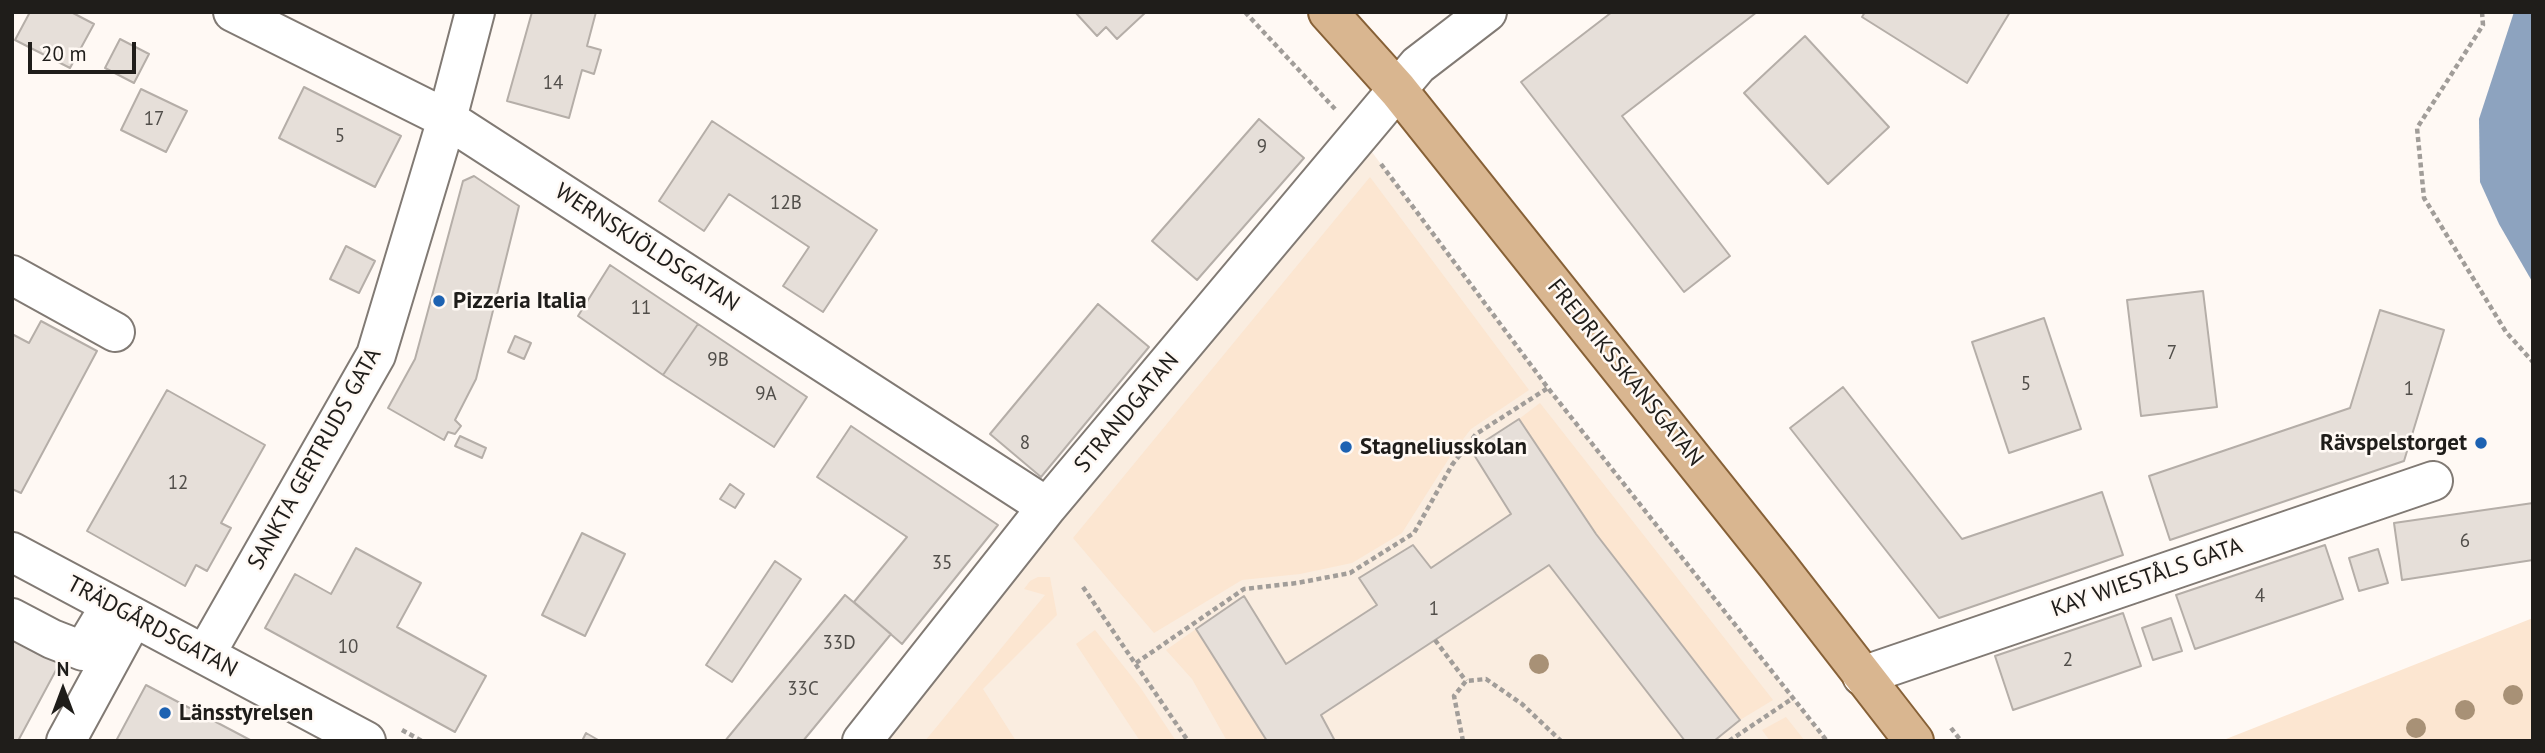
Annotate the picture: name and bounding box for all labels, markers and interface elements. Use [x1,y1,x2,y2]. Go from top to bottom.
scale bar [32,28,140,72]
text: 20 m [41,40,87,67]
house number: 14 [543,73,563,95]
house number: 17 [144,109,164,131]
house number: 5 [335,126,345,148]
house number: 9 [1257,137,1267,159]
street label: WERNSKJÖLDSGATAN [550,178,744,318]
house number: 12B [770,193,802,215]
street label: FREDRIKSSKANSGATAN [1541,274,1709,472]
place label: Pizzeria Italia [453,287,587,315]
marker: Pizzeria Italia [431,293,447,309]
house number: 11 [631,298,651,320]
street label: SANKTA GERTRUDS GATA [242,343,388,575]
house number: 7 [2167,343,2177,365]
street label: STRANDGATAN [1069,347,1185,479]
house number: 9B [707,350,729,372]
house number: 5 [2021,374,2031,396]
house number: 1 [2404,379,2414,401]
house number: 9A [755,384,777,406]
place label: Rävspelstorget [2320,429,2467,457]
house number: 8 [1020,433,1030,455]
place label: Stagneliusskolan [1360,433,1527,461]
marker: Rävspelstorget [2473,435,2489,451]
marker: Stagneliusskolan [1338,439,1354,455]
house number: 12 [168,473,188,495]
house number: 6 [2460,531,2470,553]
street label: KAY WIESTÅLS GATA [2048,532,2246,624]
house number: 35 [932,553,952,575]
street label: TRÄDGÅRDSGATAN [62,570,242,684]
house number: 4 [2255,586,2265,608]
house number: 1 [1429,599,1439,621]
house number: 33D [822,633,856,655]
house number: 10 [338,637,358,659]
house number: 2 [2063,650,2073,672]
north arrow [28,655,98,725]
house number: 33C [787,679,819,701]
place label: Länsstyrelsen [179,699,313,727]
marker: Länsstyrelsen [157,705,173,721]

